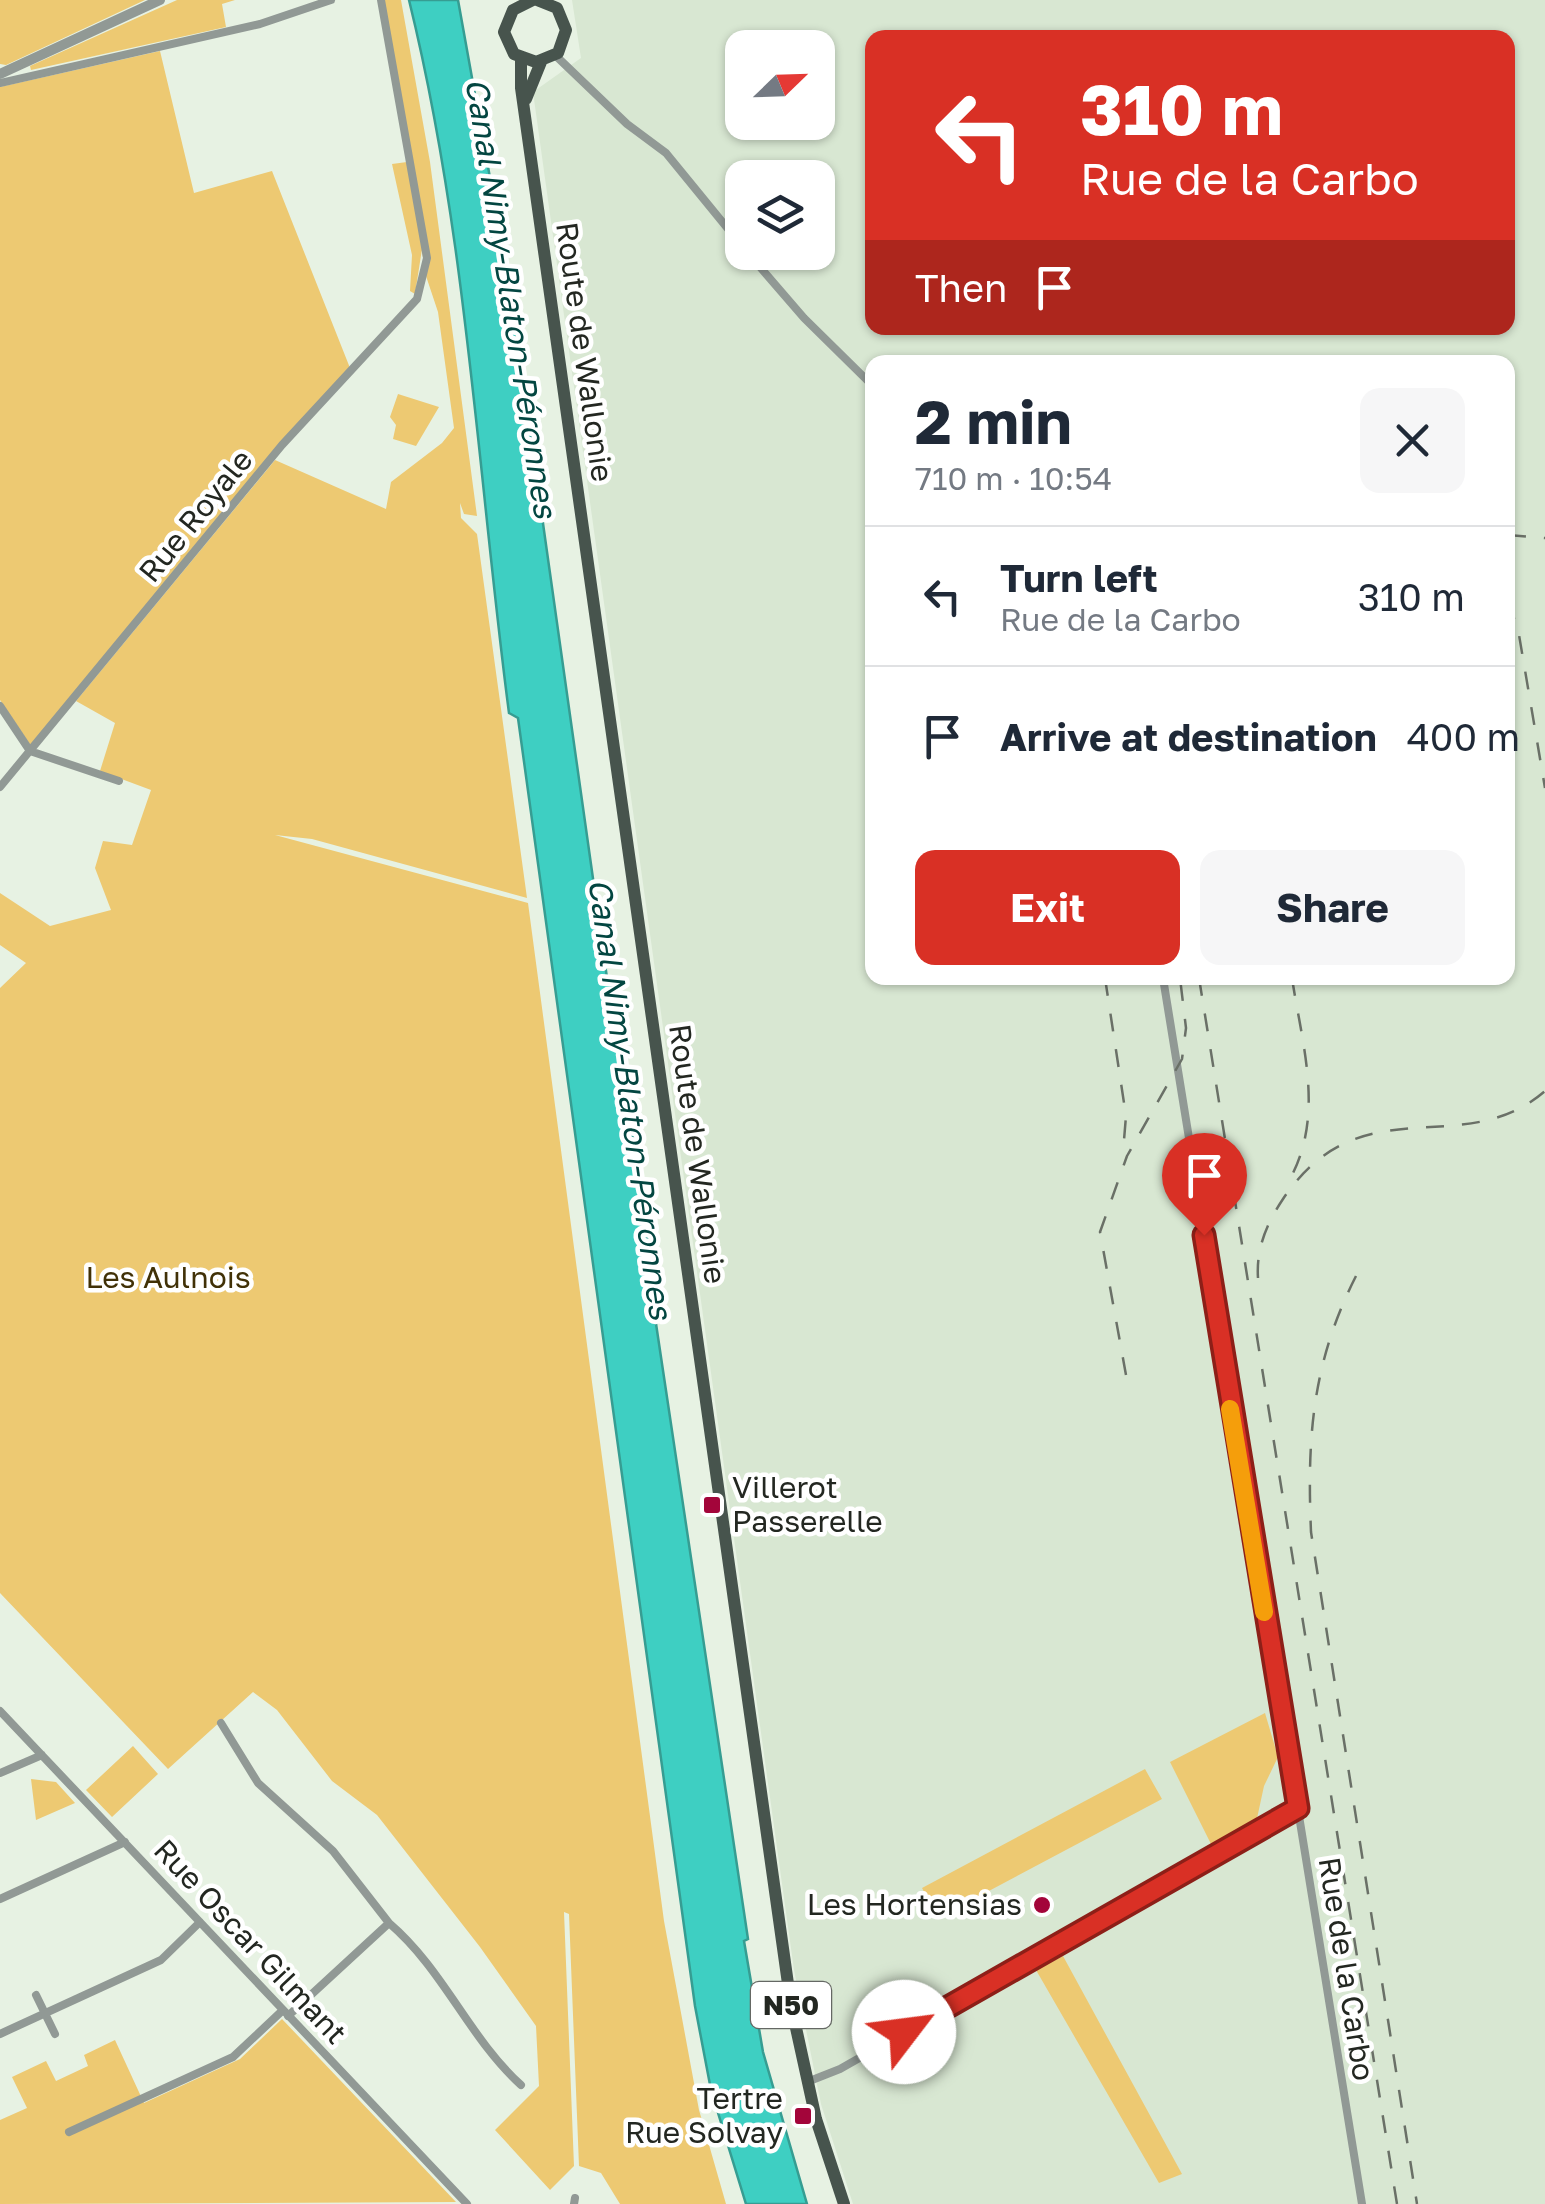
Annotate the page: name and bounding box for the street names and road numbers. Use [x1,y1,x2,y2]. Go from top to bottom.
street label: Route de Wallonie [549,220,621,484]
street label: Rue Royale [131,442,260,589]
street label: Route de Wallonie [662,1022,734,1286]
street label: Rue Oscar Gilmant [147,1832,355,2051]
street label: Rue de la Carbo [1312,1855,1382,2083]
road number: N50 [751,1982,831,2028]

